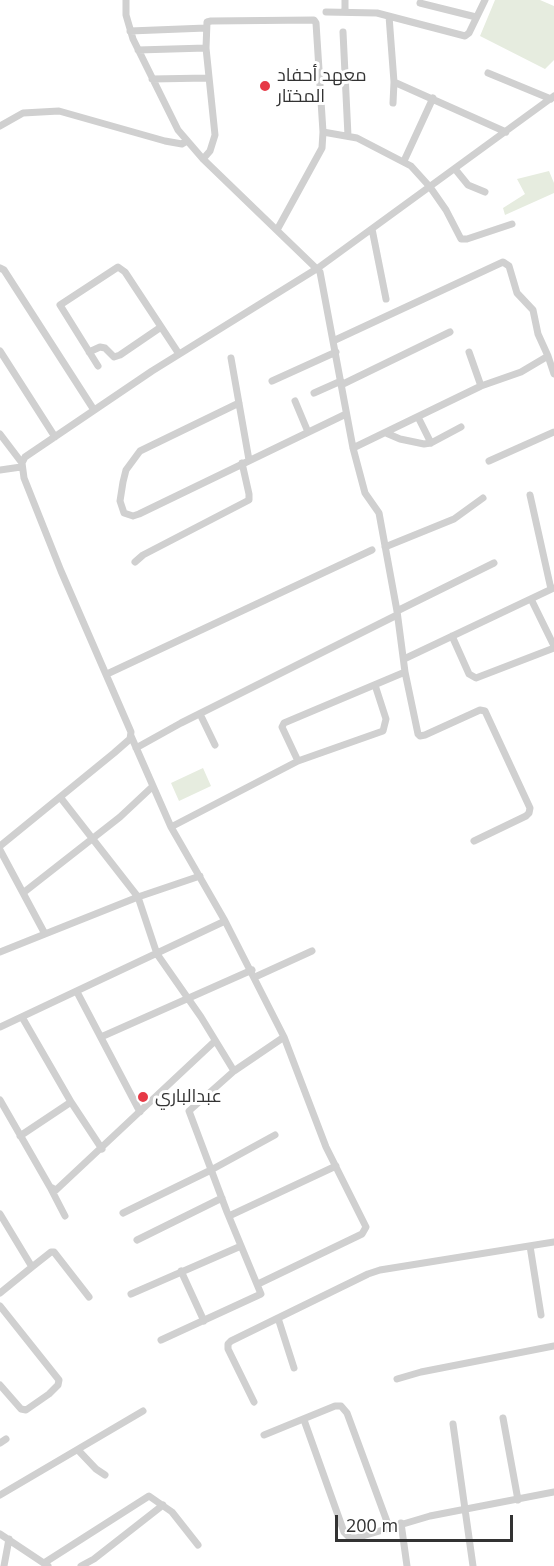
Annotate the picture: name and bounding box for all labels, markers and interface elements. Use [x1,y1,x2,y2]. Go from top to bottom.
place label: معهد أحفاد المختار [277,65,367,107]
marker: معهد أحفاد المختار [258,79,272,93]
place label: عبدالباري [155,1086,222,1108]
marker: عبدالباري [136,1090,150,1104]
scale bar [338,1503,516,1541]
text: 200 m [346,1513,398,1537]

